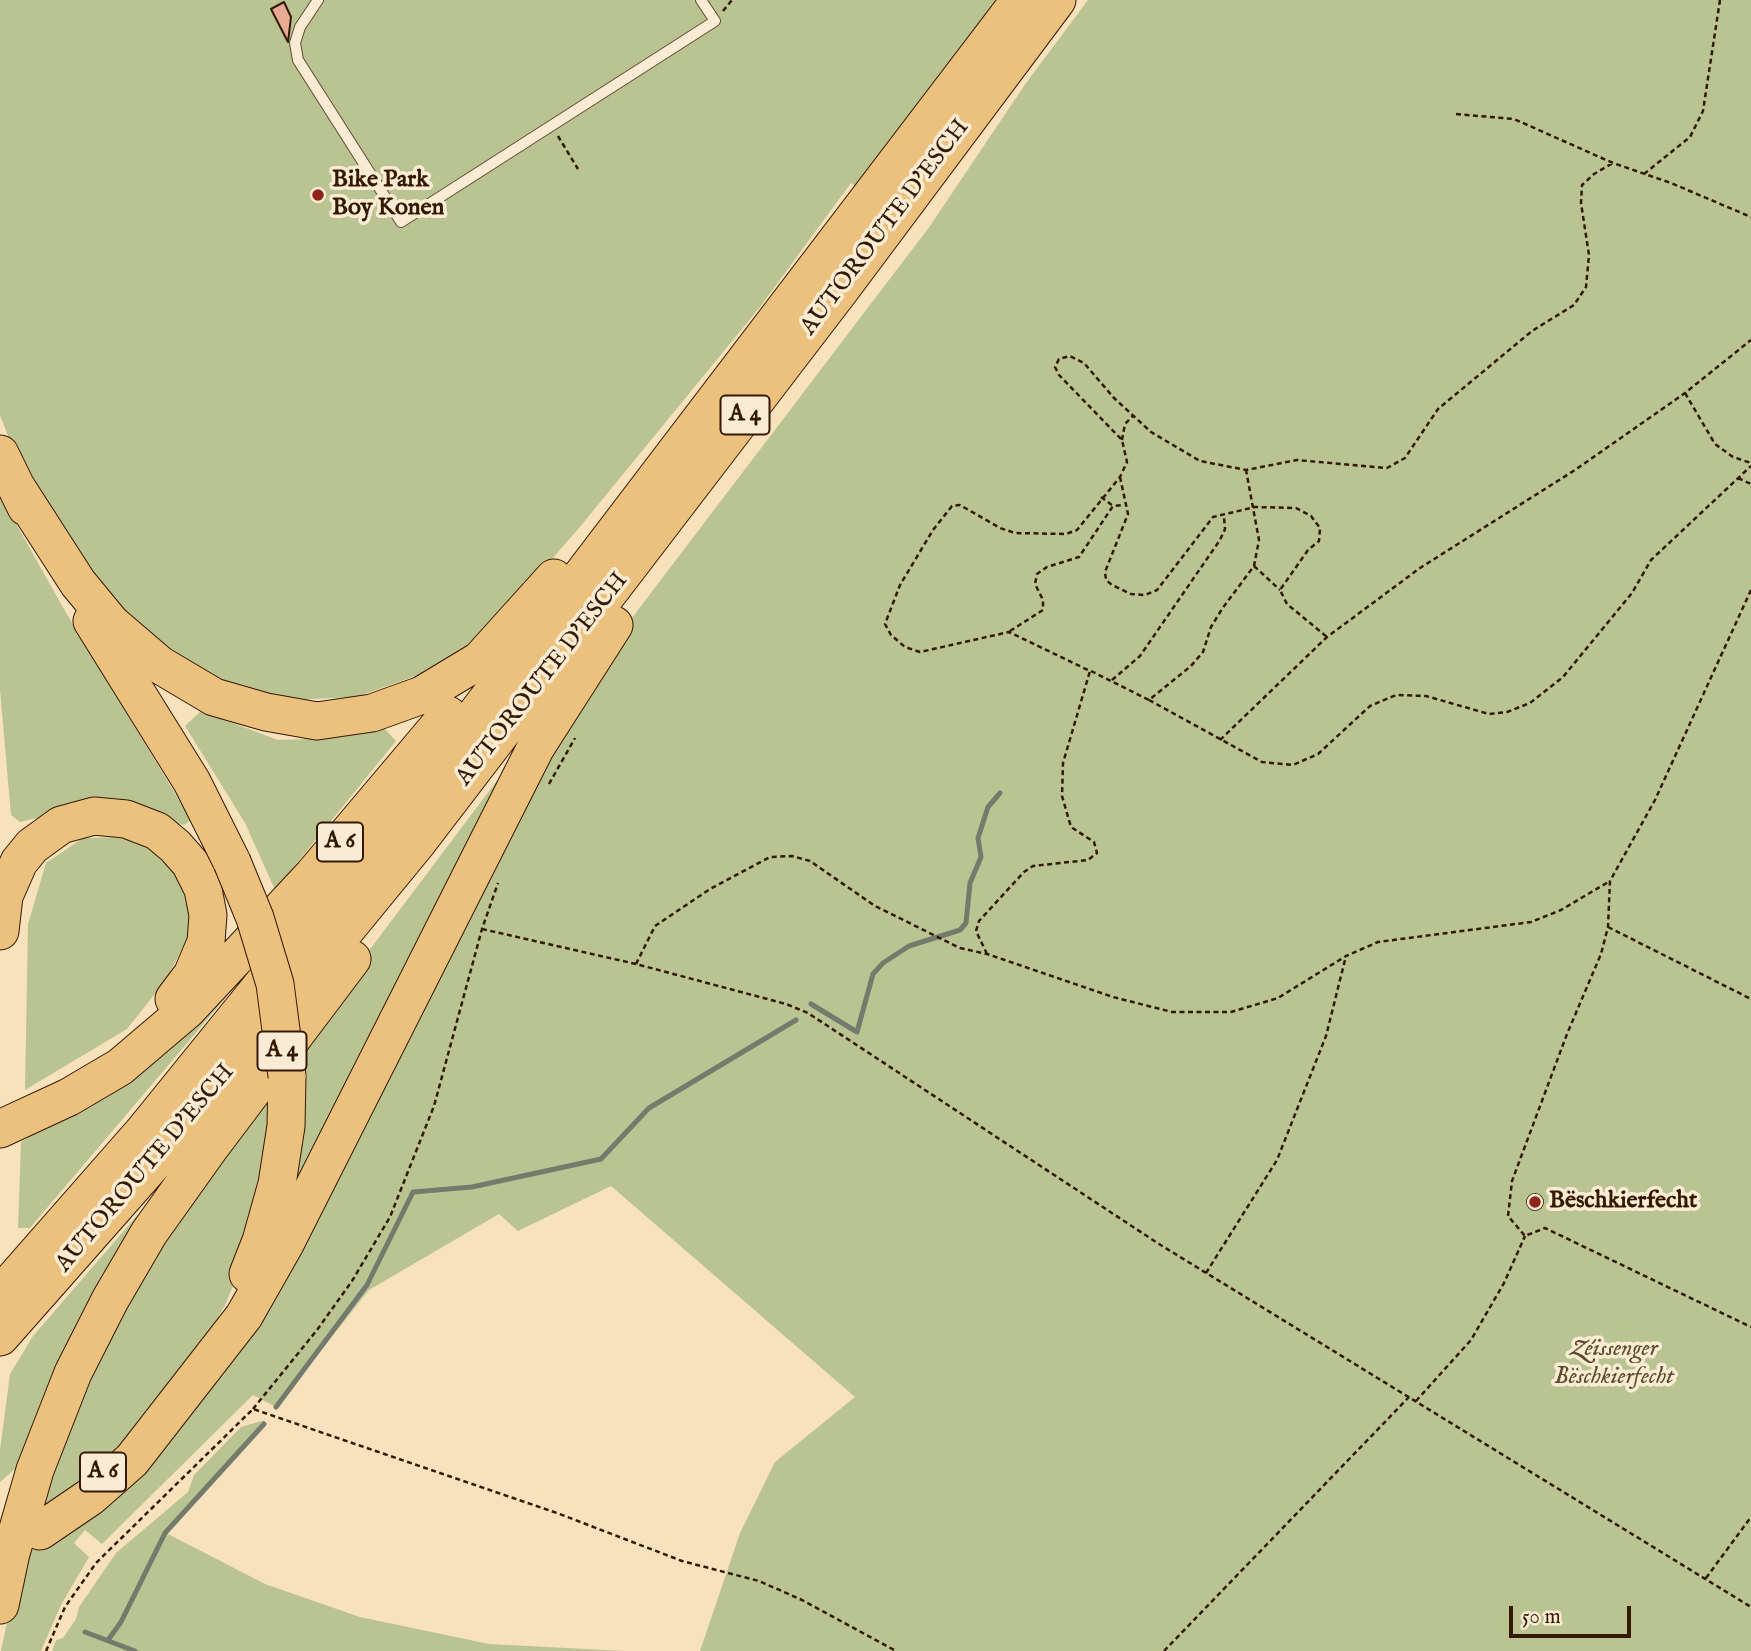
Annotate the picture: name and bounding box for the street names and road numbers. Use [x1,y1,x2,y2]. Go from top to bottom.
street label: AUTOROUTE D'ESCH [795,114,977,342]
road number: A 4 [720,396,770,434]
street label: AUTOROUTE D'ESCH [451,568,635,792]
road number: A 6 [317,822,363,862]
road number: A 4 [258,1032,306,1070]
street label: AUTOROUTE D'ESCH [51,1059,241,1279]
road number: A 6 [80,1452,126,1492]

